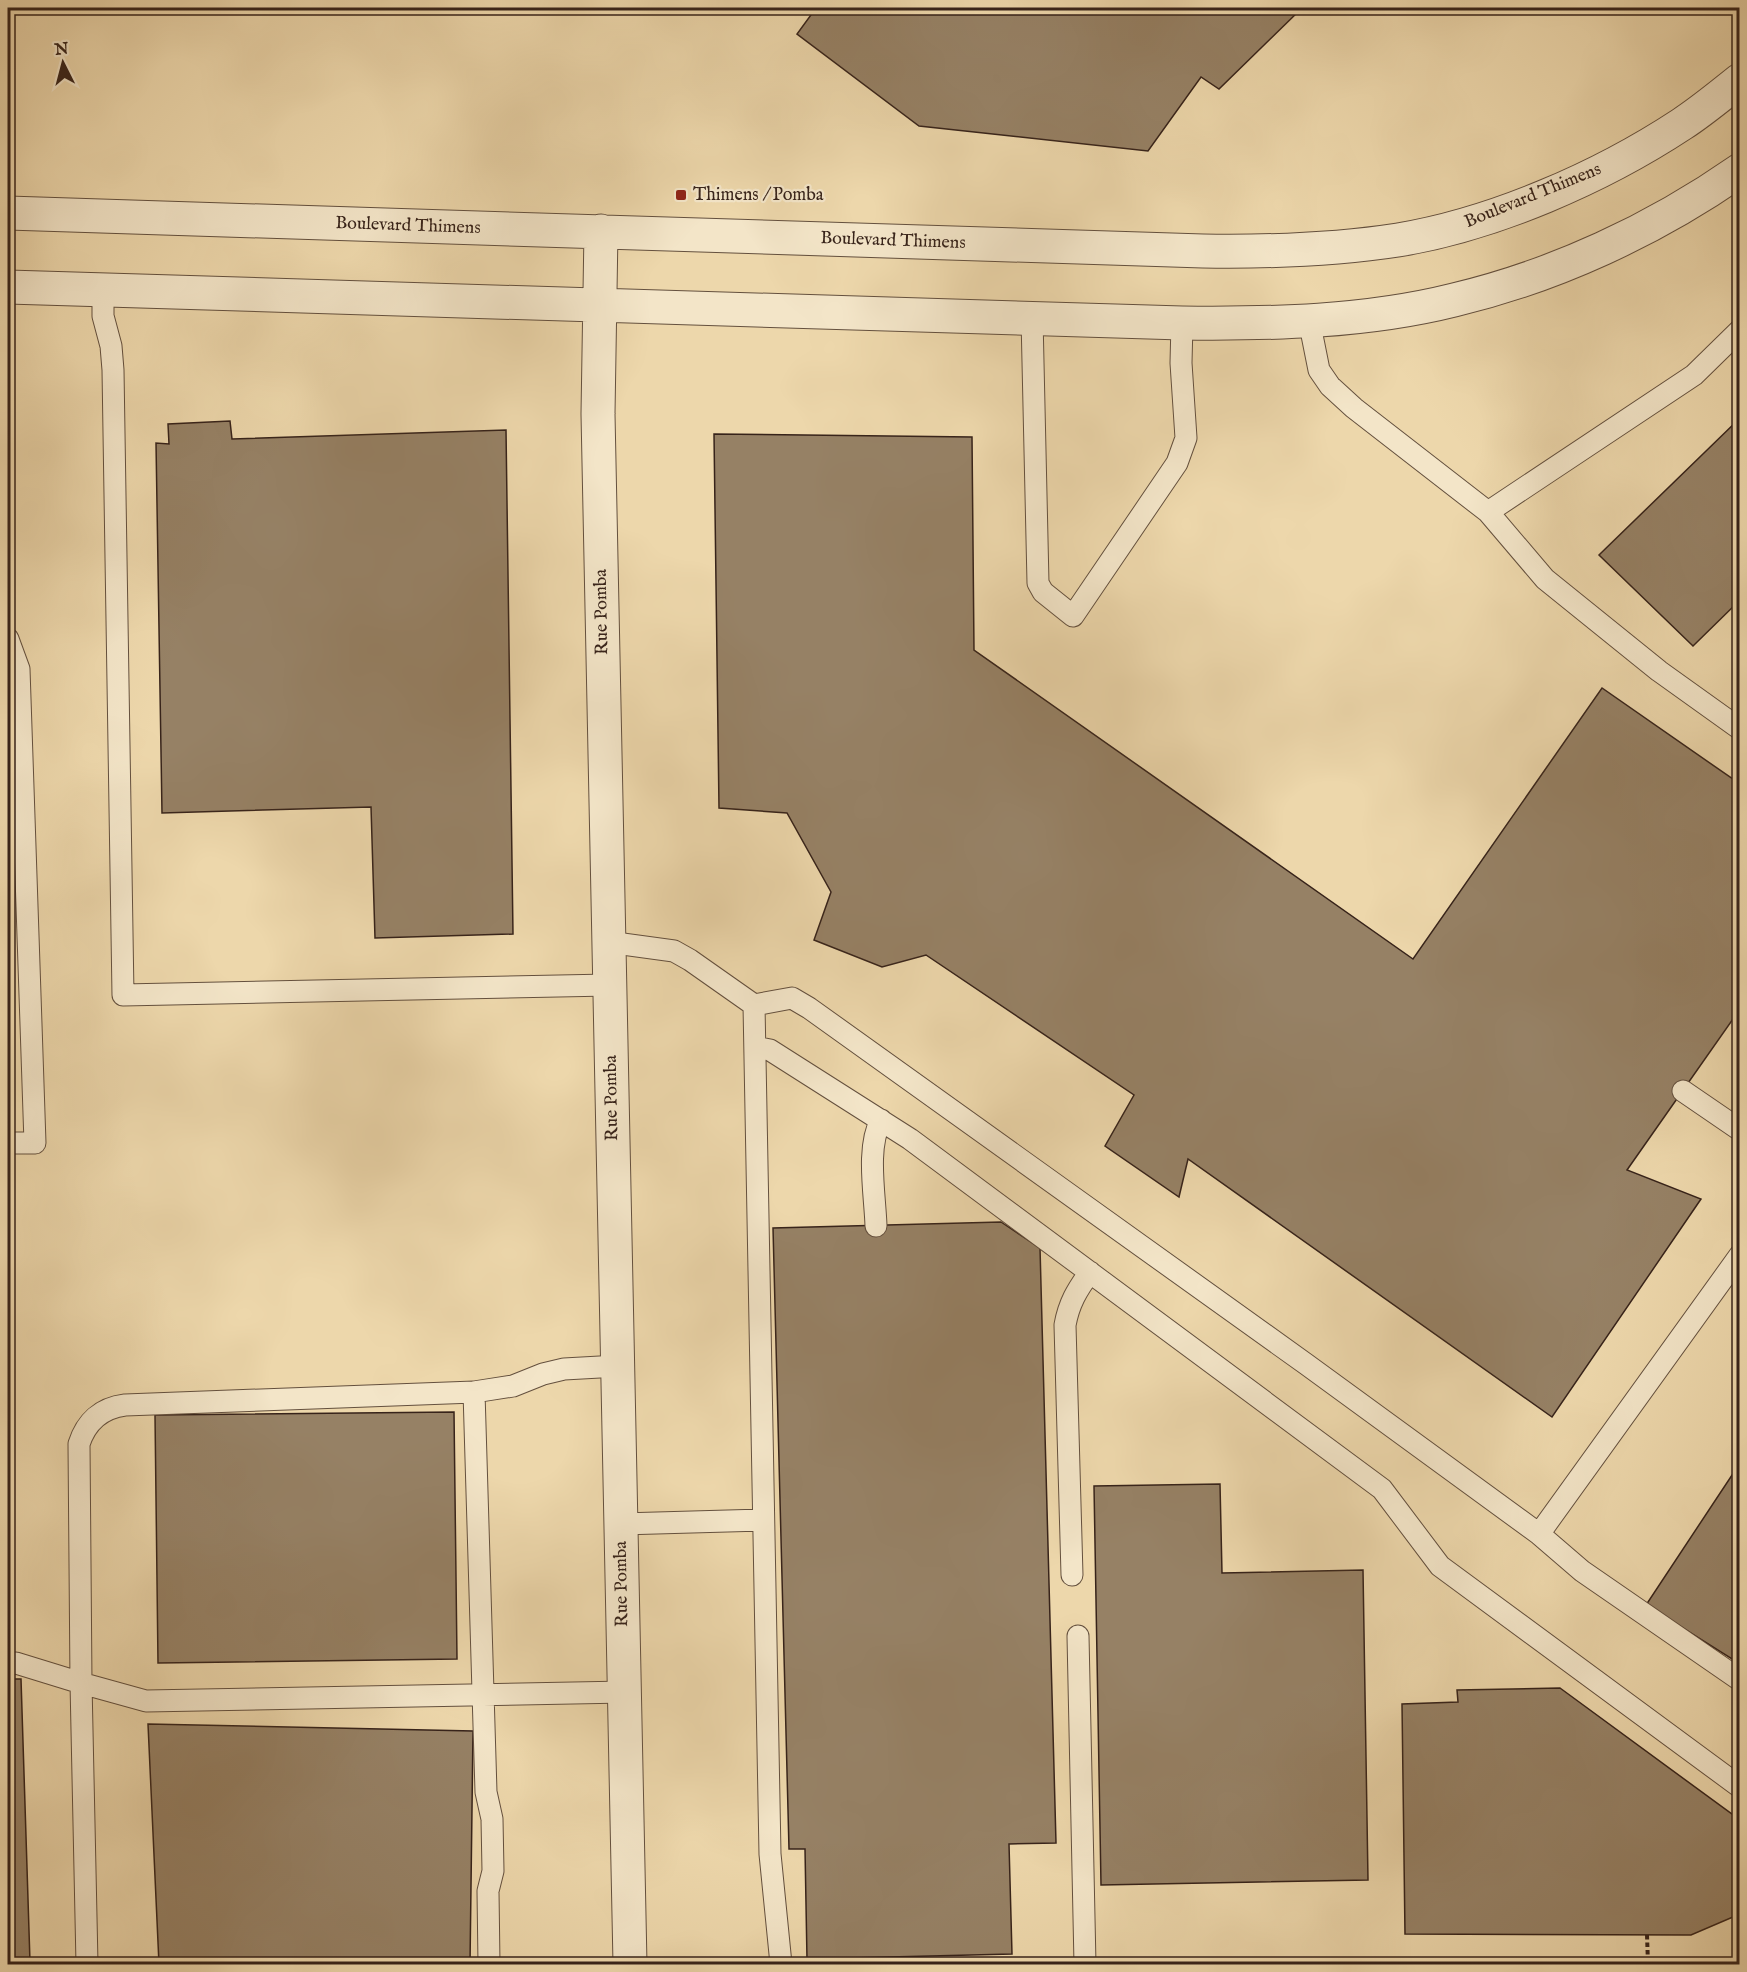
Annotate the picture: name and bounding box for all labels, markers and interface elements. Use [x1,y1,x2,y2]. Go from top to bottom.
north arrow [33,33,93,93]
text: N [53,39,70,61]
street label: Boulevard Thimens [1461,158,1605,234]
place label: Thimens / Pomba [693,184,824,207]
marker: Thimens / Pomba [674,188,688,202]
street label: Boulevard Thimens [335,212,481,240]
street label: Boulevard Thimens [820,227,966,255]
street label: Rue Pomba [590,569,614,655]
street label: Rue Pomba [600,1055,624,1141]
street label: Rue Pomba [610,1541,634,1627]

